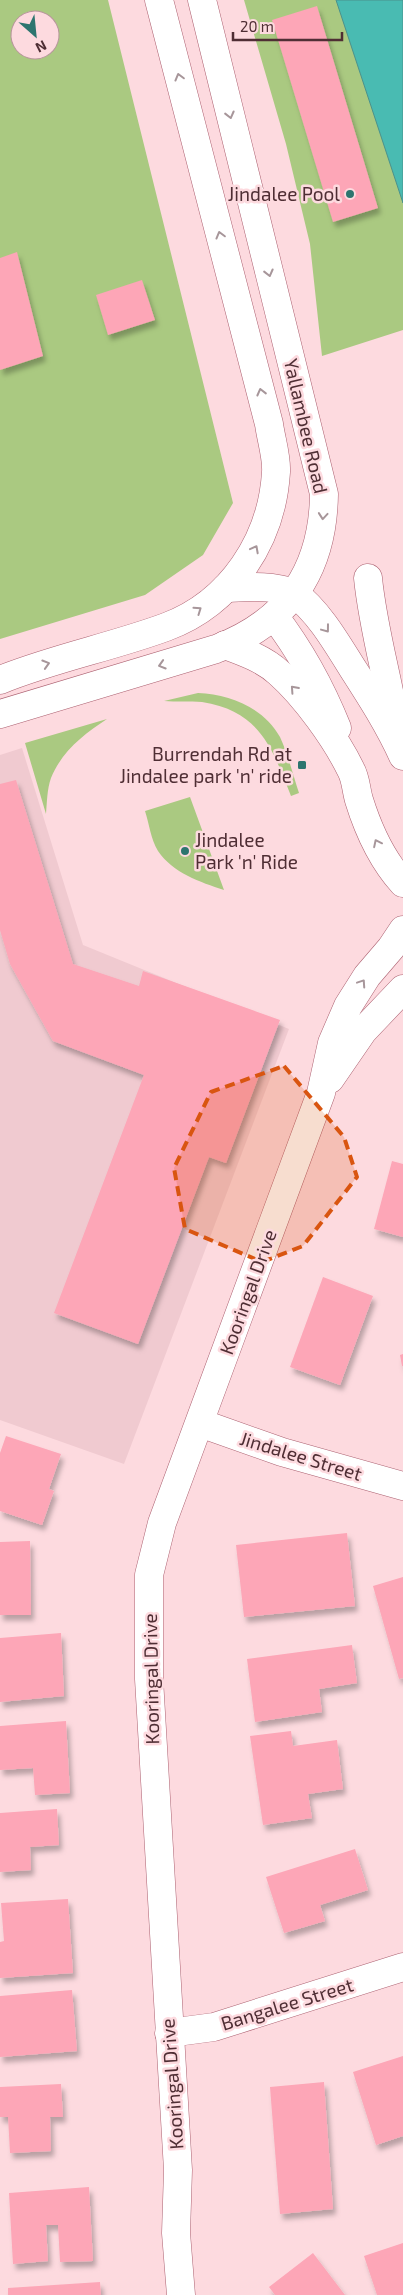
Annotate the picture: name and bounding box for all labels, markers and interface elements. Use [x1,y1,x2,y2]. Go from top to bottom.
north arrow [10,10,60,60]
scale bar [233,10,342,42]
text: 20 m [240,17,274,35]
text: N [33,37,49,57]
one-way arrow [174,73,185,82]
one-way arrow [224,111,235,120]
place label: Jindalee Pool [228,182,340,205]
marker: Jindalee Pool [344,188,356,200]
one-way arrow [215,230,226,239]
one-way arrow [264,268,274,276]
street label: Yallambee Road [280,356,333,496]
one-way arrow [256,387,267,396]
one-way arrow [318,513,329,521]
one-way arrow [248,546,258,555]
one-way arrow [192,607,202,616]
one-way arrow [320,623,329,633]
one-way arrow [41,660,50,670]
one-way arrow [159,660,167,670]
one-way arrow [291,686,300,695]
place label: Burrendah Rd at Jindalee park 'n' ride [119,742,292,787]
marker: Burrendah Rd at Jindalee park 'n' ride [296,759,308,771]
place label: Jindalee Park 'n' Ride [195,828,298,873]
one-way arrow [372,839,383,848]
marker: Jindalee Park 'n' Ride [179,845,191,857]
one-way arrow [356,979,365,989]
street label: Kooringal Drive [214,1226,281,1357]
street label: Jindalee Street [237,1426,365,1485]
street label: Kooringal Drive [138,1613,163,1745]
street label: Bangalee Street [218,1972,356,2035]
street label: Kooringal Drive [155,2018,188,2150]

